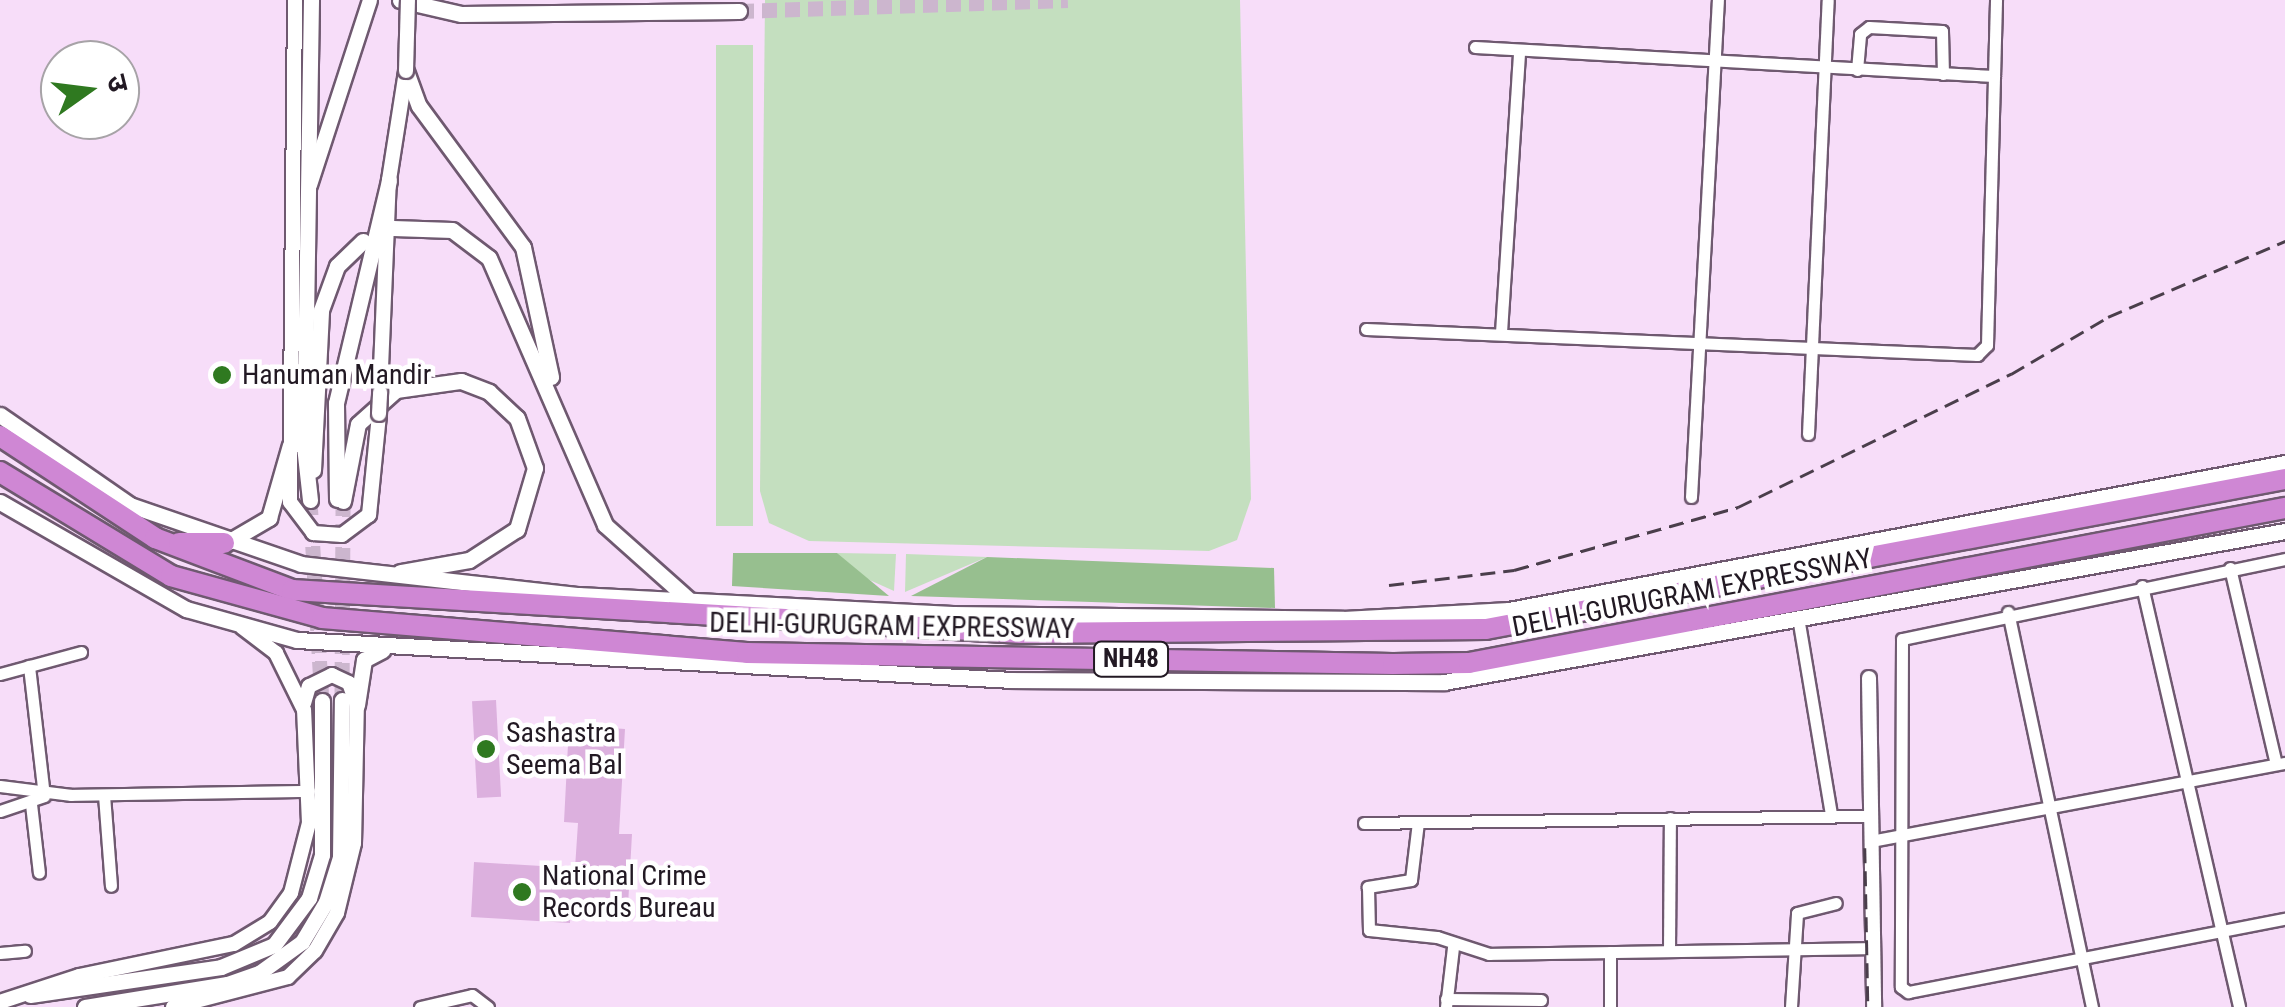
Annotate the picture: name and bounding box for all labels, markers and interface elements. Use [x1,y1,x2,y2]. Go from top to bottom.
north arrow [40,40,140,140]
text: उ [100,71,136,95]
place label: Hanuman Mandir [242,358,431,392]
marker: Hanuman Mandir [211,364,233,386]
street label: DELHI-GURUGRAM EXPRESSWAY [1509,542,1875,644]
street label: DELHI-GURUGRAM EXPRESSWAY [709,606,1075,646]
road number: NH48 [1091,639,1171,679]
place label: Sashastra Seema Bal [506,716,623,782]
marker: Sashastra Seema Bal [475,738,497,760]
place label: National Crime Records Bureau [542,859,715,925]
marker: National Crime Records Bureau [511,881,533,903]

